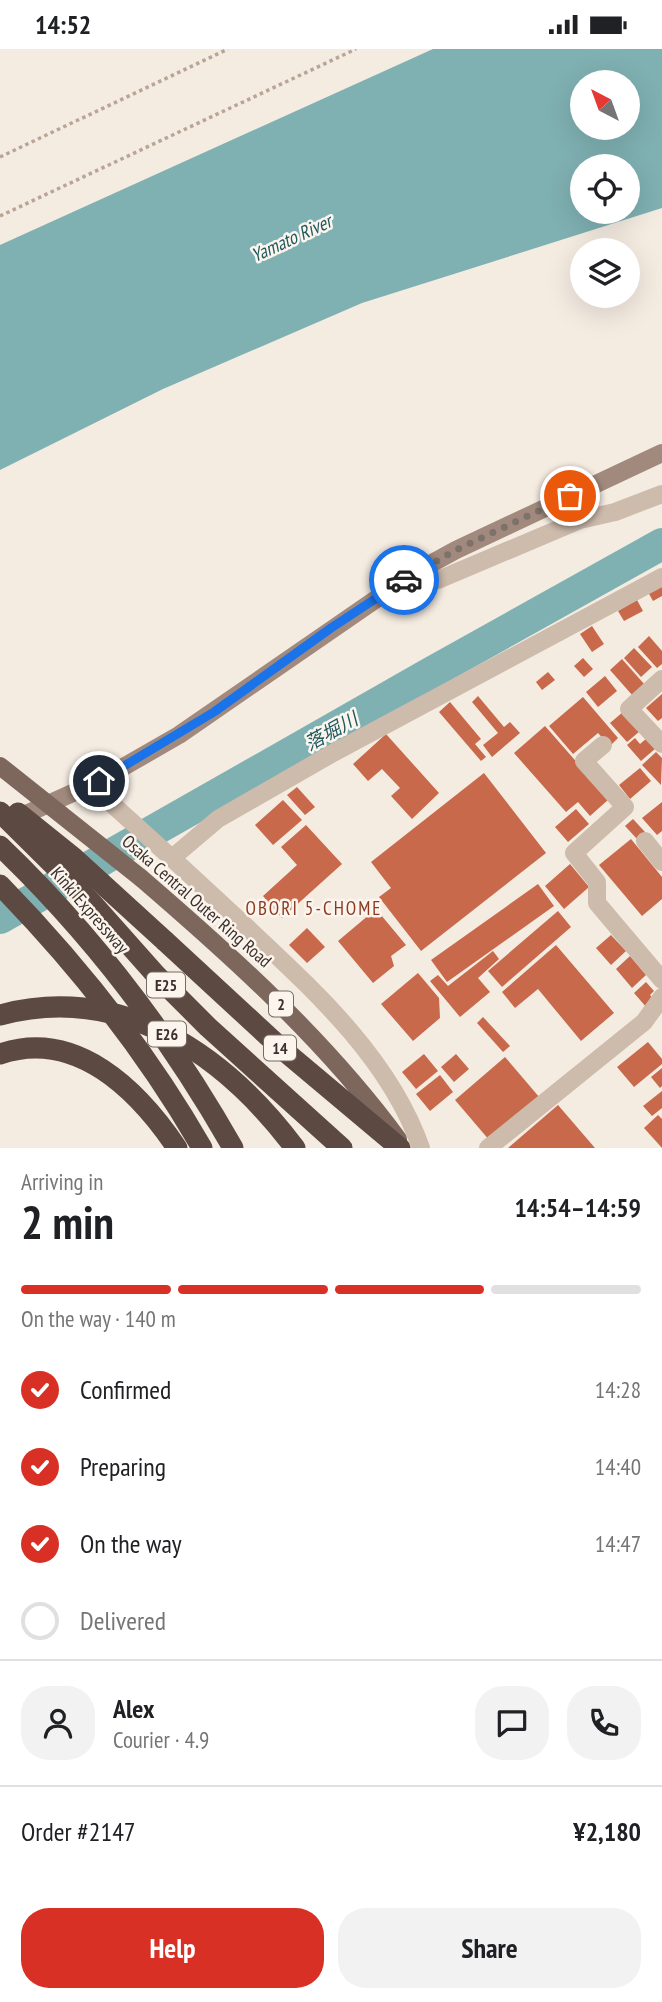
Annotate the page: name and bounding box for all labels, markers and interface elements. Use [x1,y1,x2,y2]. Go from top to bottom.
text: 14:52 [35,8,91,41]
north arrow [570,70,640,140]
map controls [570,70,640,308]
button: locate [570,154,640,224]
water label: Yamato River [247,208,338,267]
button: layers [570,238,640,308]
pin [540,466,600,526]
icon: bag [551,477,589,515]
courier [369,545,439,615]
icon: car [385,561,423,599]
water label: 落堀川 [300,706,363,755]
pin [69,751,129,811]
icon: home [80,762,118,800]
street label: Osaka Central Outer Ring Road [117,830,277,972]
street label: Kinki Expressway [46,862,134,958]
district label: OBORI 5-CHOME [245,896,383,920]
road number: E25 [147,973,185,997]
road number: 2 [269,991,293,1016]
road number: E26 [148,1022,186,1047]
road number: 14 [264,1036,296,1061]
text: Arriving in [21,1167,103,1196]
text: 14:54–14:59 [514,1191,641,1224]
text: 2 min [21,1192,114,1252]
text: On the way · 140 m [21,1304,176,1333]
icon: check [21,1371,59,1409]
text: Confirmed [80,1373,171,1406]
text: 14:28 [595,1375,641,1404]
icon: check [21,1448,59,1486]
text: Preparing [80,1450,166,1483]
text: 14:40 [595,1452,641,1481]
icon: check [21,1525,59,1563]
text: On the way [80,1527,182,1560]
text: 14:47 [595,1529,641,1558]
text: Delivered [80,1604,166,1637]
button: person [21,1686,95,1760]
button: chat [475,1686,549,1760]
button: phone [567,1686,641,1760]
text: Alex [113,1692,154,1725]
text: Courier · 4.9 [113,1725,209,1754]
text: Order #2147 [21,1815,136,1848]
text: ¥2,180 [573,1815,641,1848]
button: Help [21,1908,324,1988]
button: Share [338,1908,641,1988]

